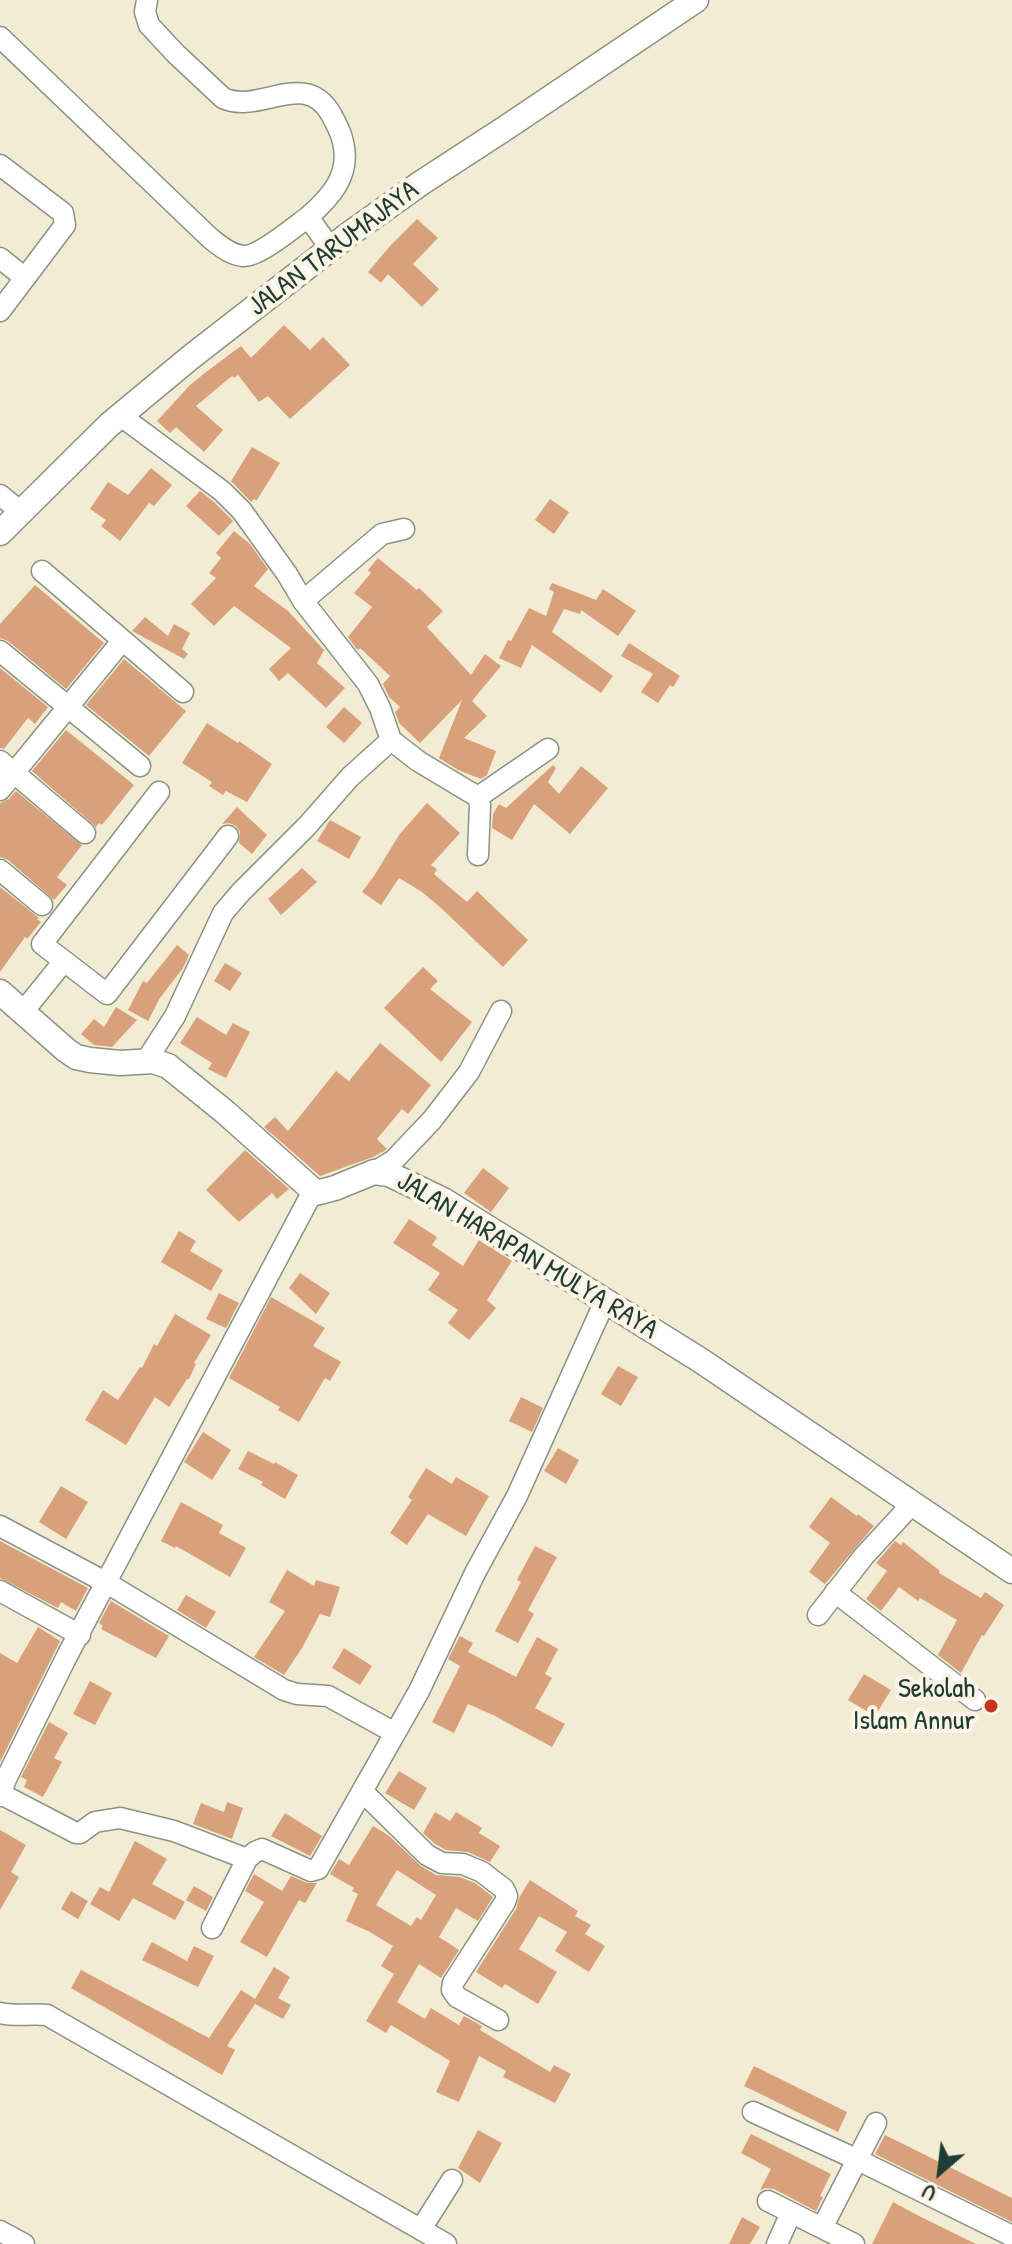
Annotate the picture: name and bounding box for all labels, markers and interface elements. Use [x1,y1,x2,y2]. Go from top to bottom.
street label: JALAN TARUMAJAYA [242,174,426,324]
street label: JALAN HARAPAN MULYA RAYA [390,1165,664,1347]
place label: Sekolah Islam Annur [853,1673,975,1739]
marker: Sekolah Islam Annur [982,1697,1000,1715]
north arrow [900,2132,980,2212]
text: U [916,2177,941,2209]

